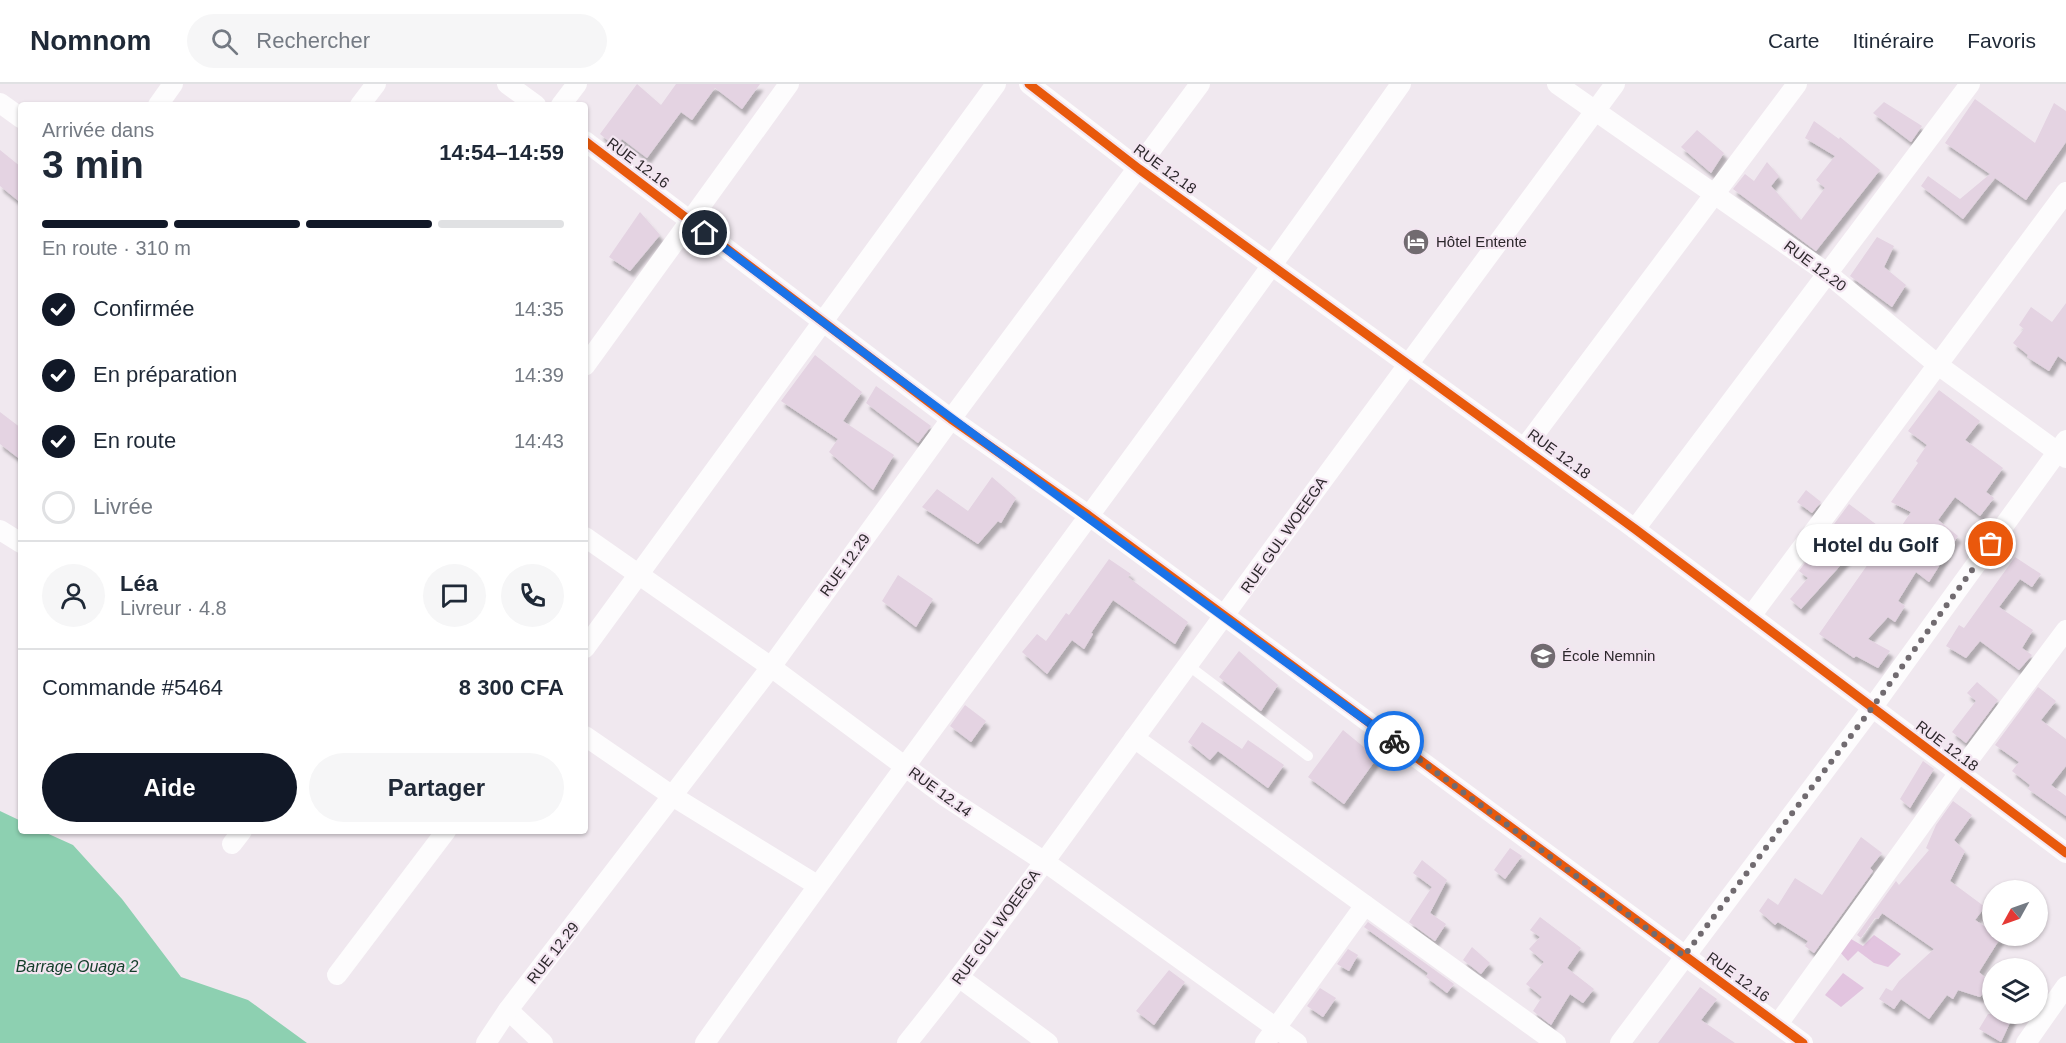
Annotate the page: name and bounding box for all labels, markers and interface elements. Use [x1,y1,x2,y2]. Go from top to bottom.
search box [187,14,607,68]
text: Nomnom [30,25,151,56]
icon: search [208,25,241,58]
text: Rechercher [256,28,370,53]
text: Carte [1768,29,1819,52]
text: Itinéraire [1852,29,1934,52]
text: Favoris [1967,29,2036,52]
text: Arrivée dans [42,119,154,141]
street label: RUE 12.16 [604,134,673,191]
text: 14:54–14:59 [439,140,564,165]
street label: RUE 12.18 [1131,140,1200,197]
text: 3 min [42,143,144,186]
pin [679,207,730,258]
icon: home [688,216,721,249]
hotel icon: Hôtel Entente [1401,227,1431,257]
place label: Hôtel Entente [1436,233,1527,250]
text: En route · 310 m [42,237,191,259]
street label: RUE 12.20 [1781,237,1850,294]
icon: check [42,293,75,326]
text: Confirmée [93,296,194,321]
text: 14:35 [514,298,564,320]
icon: check [42,359,75,392]
text: En préparation [93,362,237,387]
text: 14:39 [514,364,564,386]
icon: check [42,425,75,458]
street label: RUE 12.18 [1525,425,1594,482]
text: En route [93,428,176,453]
text: 14:43 [514,430,564,452]
street label: RUE GUL WOEEGA [1237,473,1330,596]
text: Livrée [93,494,153,519]
pin [1965,518,2016,569]
callout: Hotel du Golf [1796,523,1955,565]
icon: bag [1974,527,2007,560]
street label: RUE 12.29 [816,530,873,599]
text: Hotel du Golf [1813,534,1938,556]
button: person [42,564,105,627]
button: chat [423,564,486,627]
button: phone [501,564,564,627]
text: Léa [120,571,158,596]
text: Livreur · 4.8 [120,597,227,619]
school or university icon: École Nemnin [1528,641,1558,671]
place label: École Nemnin [1562,647,1655,664]
text: Commande #5464 [42,675,223,700]
text: 8 300 CFA [459,675,564,700]
courier [1364,711,1424,771]
street label: RUE 12.18 [1913,717,1982,774]
icon: bike [1378,725,1411,758]
button: Aide [42,753,297,822]
button: Partager [309,753,564,822]
street label: RUE 12.14 [906,763,975,820]
street label: RUE GUL WOEEGA [948,866,1043,987]
north arrow [1982,880,2048,946]
map controls [1982,880,2048,1024]
street label: RUE 12.29 [523,919,582,987]
street label: RUE 12.16 [1704,948,1773,1005]
water label: Barrage Ouaga 2 [16,958,138,975]
button: layers [1982,958,2048,1024]

